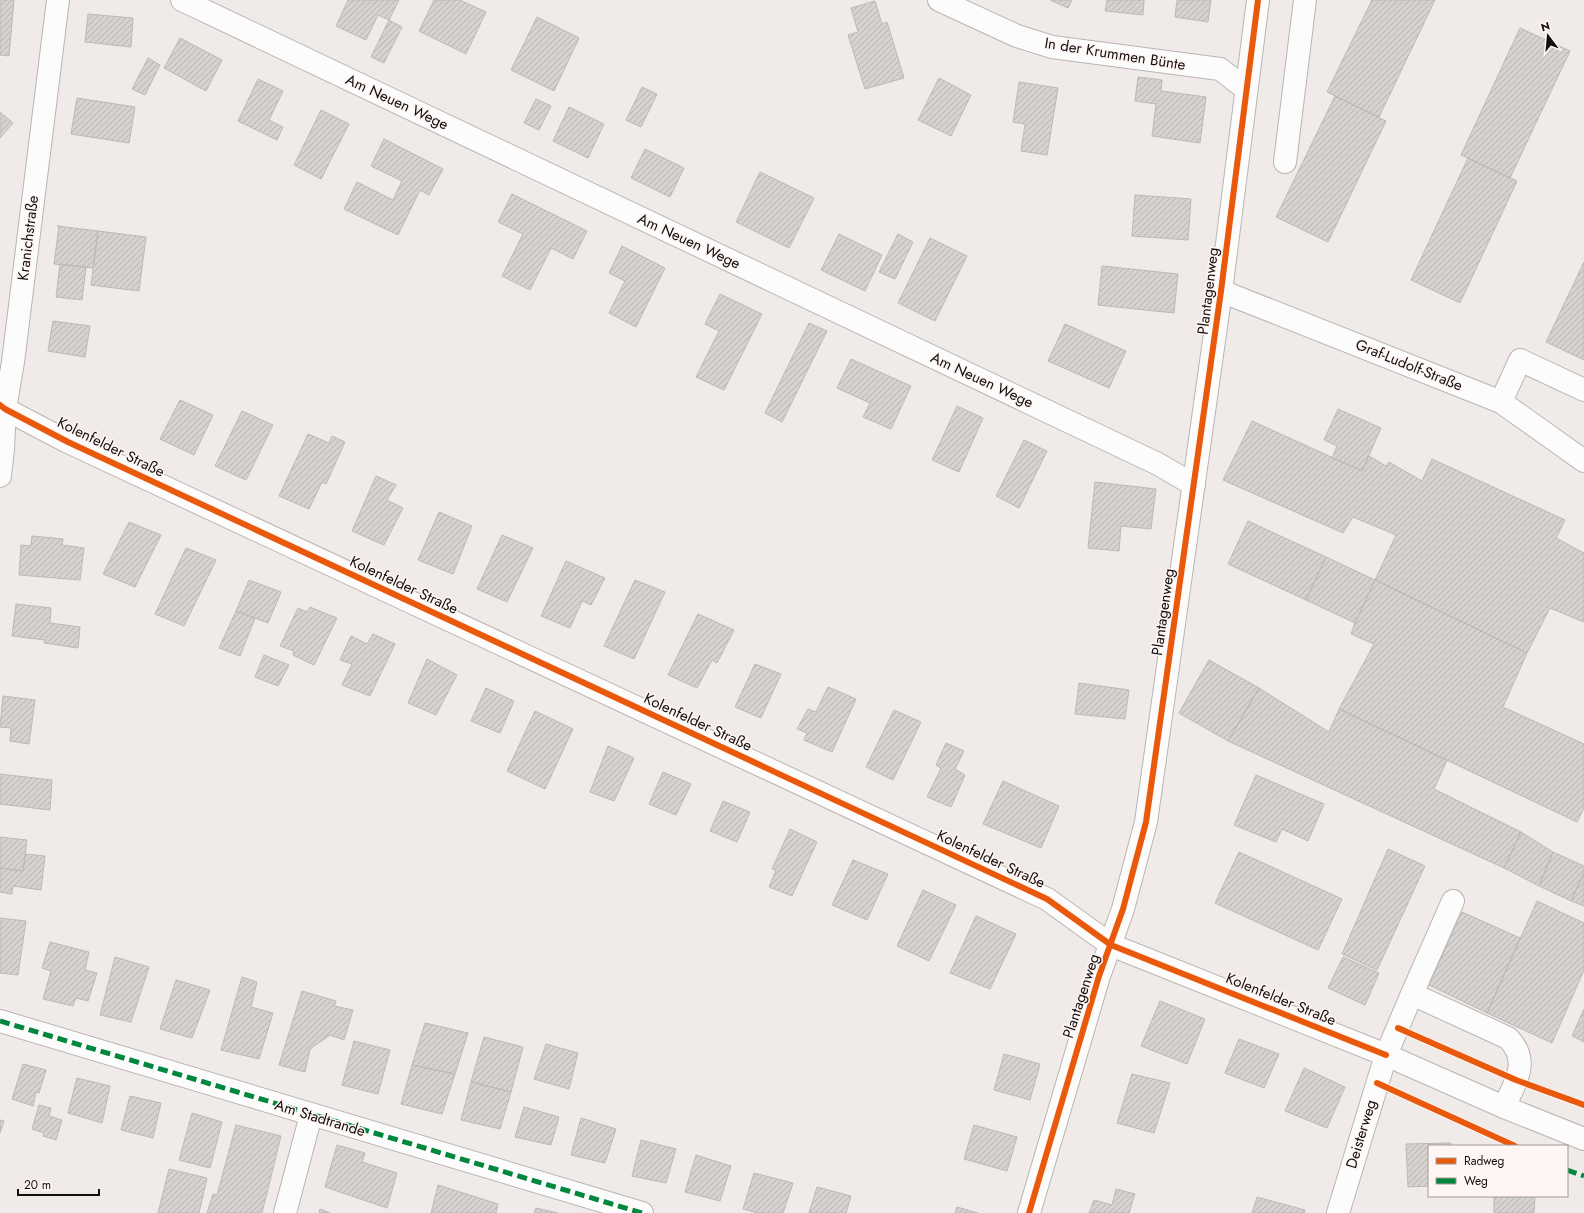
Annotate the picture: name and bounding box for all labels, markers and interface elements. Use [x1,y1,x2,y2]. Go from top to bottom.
north arrow [1528,16,1568,56]
text: N [1539,17,1552,35]
street label: In der Krummen Bünte [1043,32,1187,76]
street label: Am Neuen Wege [342,69,452,136]
street label: Kranichstraße [12,194,44,282]
street label: Am Neuen Wege [634,208,744,275]
street label: Plantagenweg [1192,246,1224,336]
street label: Graf-Ludolf-Straße [1352,333,1466,397]
street label: Am Neuen Wege [927,347,1037,414]
street label: Kolenfelder Straße [54,411,169,483]
street label: Kolenfelder Straße [346,550,462,620]
street label: Plantagenweg [1146,567,1180,657]
street label: Kolenfelder Straße [640,687,756,757]
street label: Kolenfelder Straße [933,824,1049,894]
street label: Plantagenweg [1057,951,1105,1041]
street label: Kolenfelder Straße [1223,967,1340,1031]
street label: Am Stadtrande [272,1094,368,1142]
street label: Deisterweg [1340,1097,1382,1171]
legend [1428,1145,1568,1197]
text: Radweg [1464,1152,1504,1170]
scale bar [18,1171,99,1197]
text: Weg [1464,1172,1488,1190]
text: 20 m [24,1176,51,1194]

